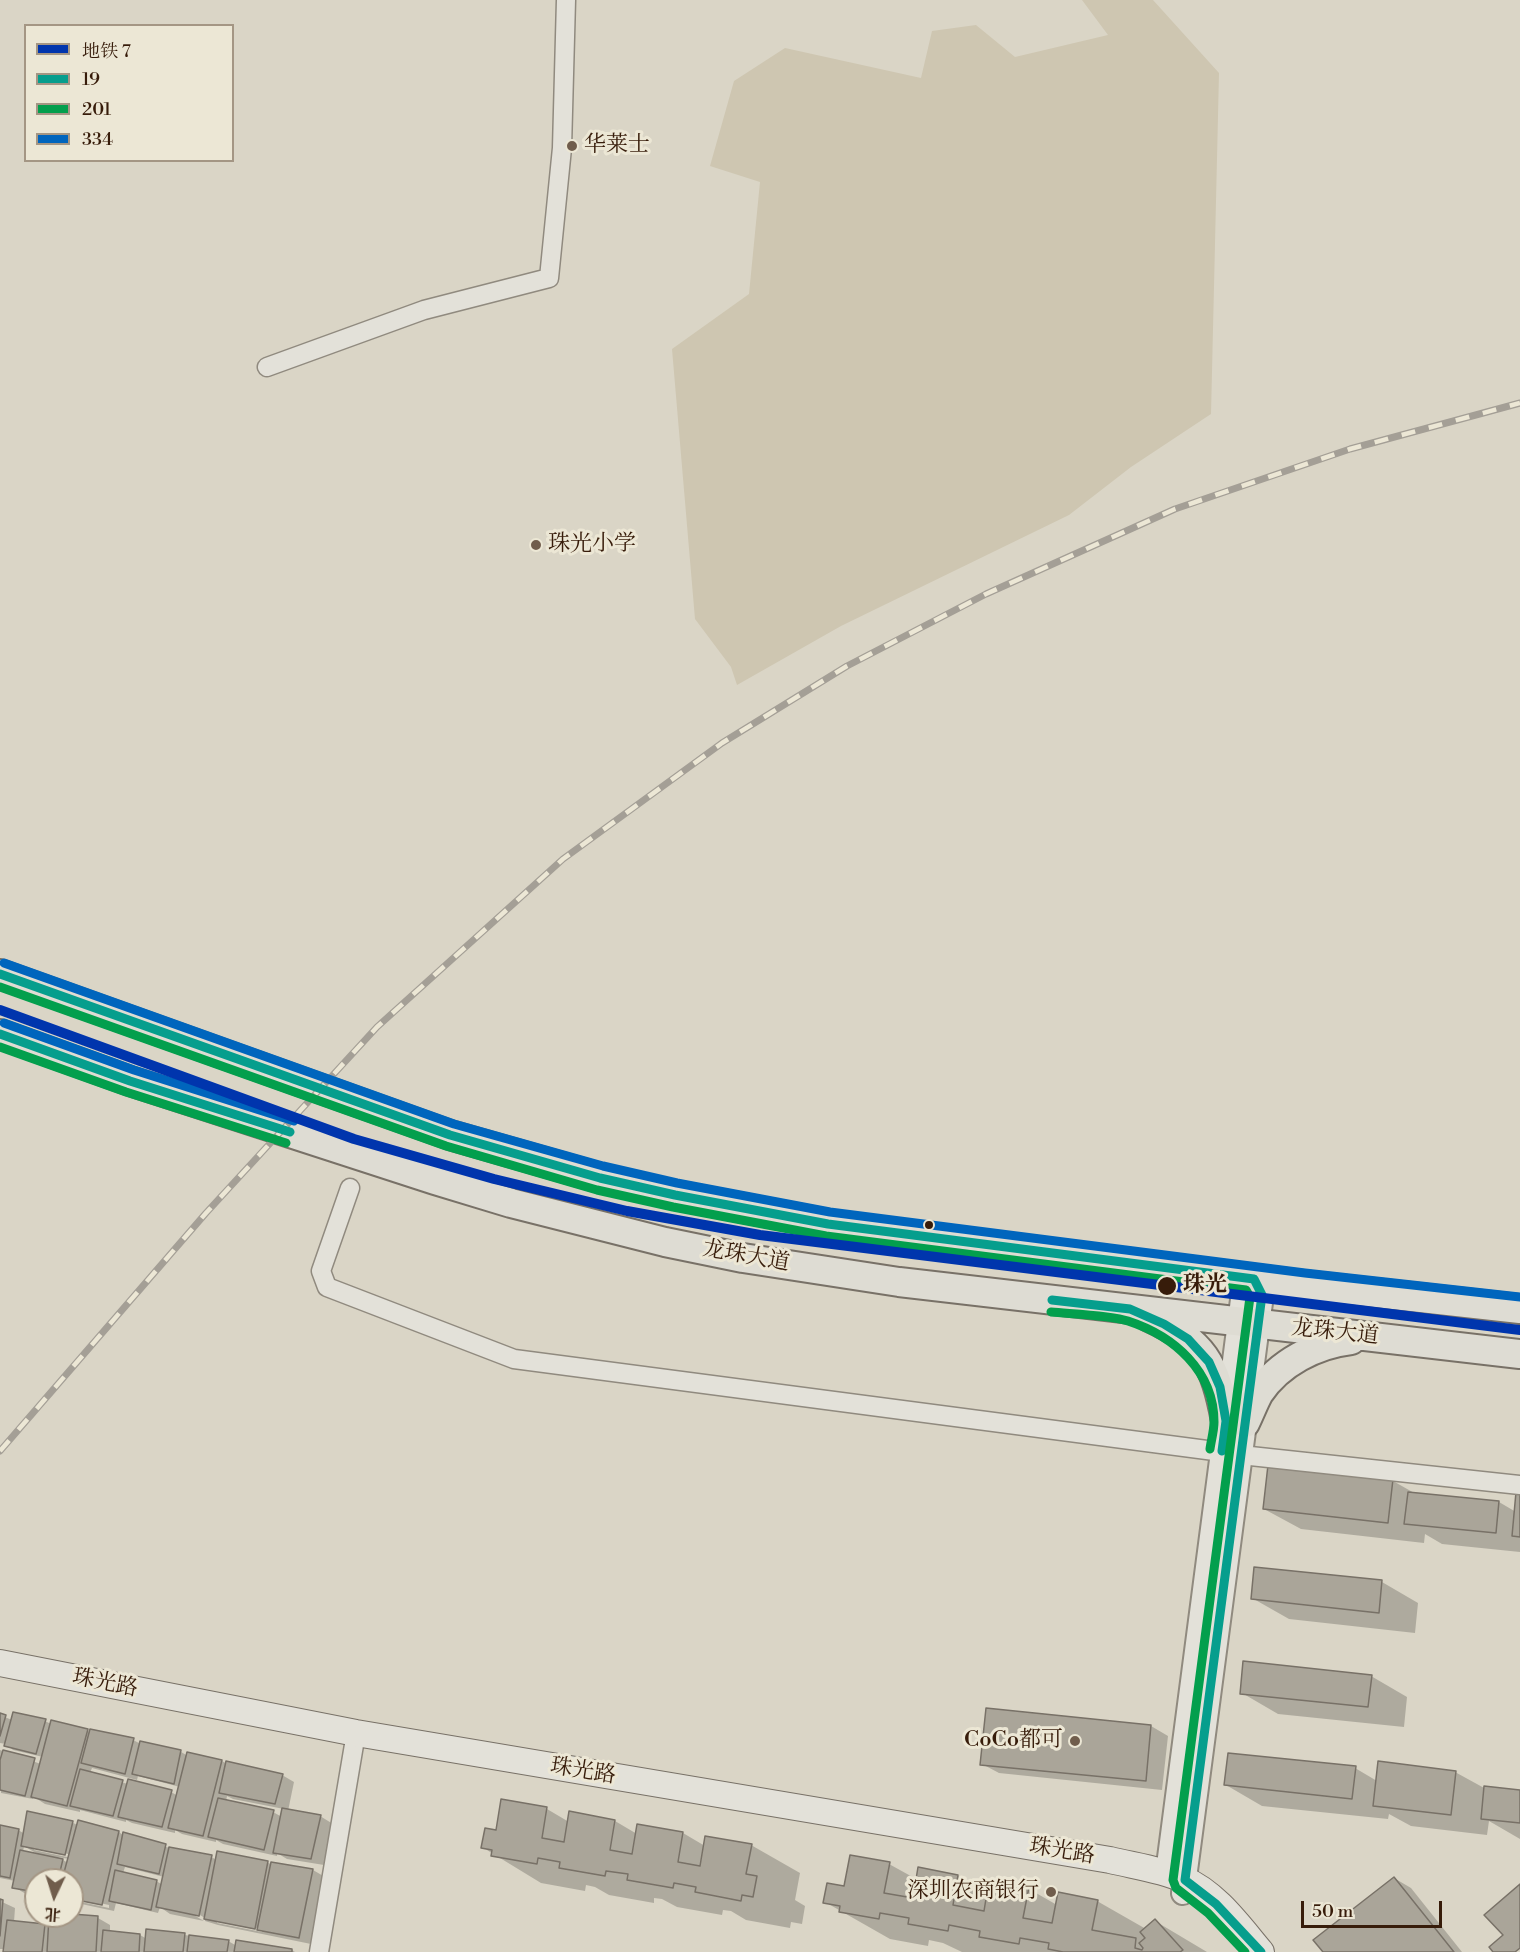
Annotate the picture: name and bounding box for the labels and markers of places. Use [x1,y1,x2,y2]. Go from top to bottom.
place label: 华莱士 [584,133,650,159]
marker: 华莱士 [565,139,579,153]
place label: 珠光小学 [548,532,636,558]
marker: 珠光小学 [529,538,543,552]
unlabelled marker [923,1219,935,1231]
place label: 珠光 [1183,1273,1227,1299]
marker: 珠光 [1156,1275,1178,1297]
place label: CoCo都可 [964,1728,1063,1754]
marker: CoCo都可 [1068,1734,1082,1748]
place label: 深圳农商银行 [907,1879,1039,1905]
marker: 深圳农商银行 [1044,1885,1058,1899]

